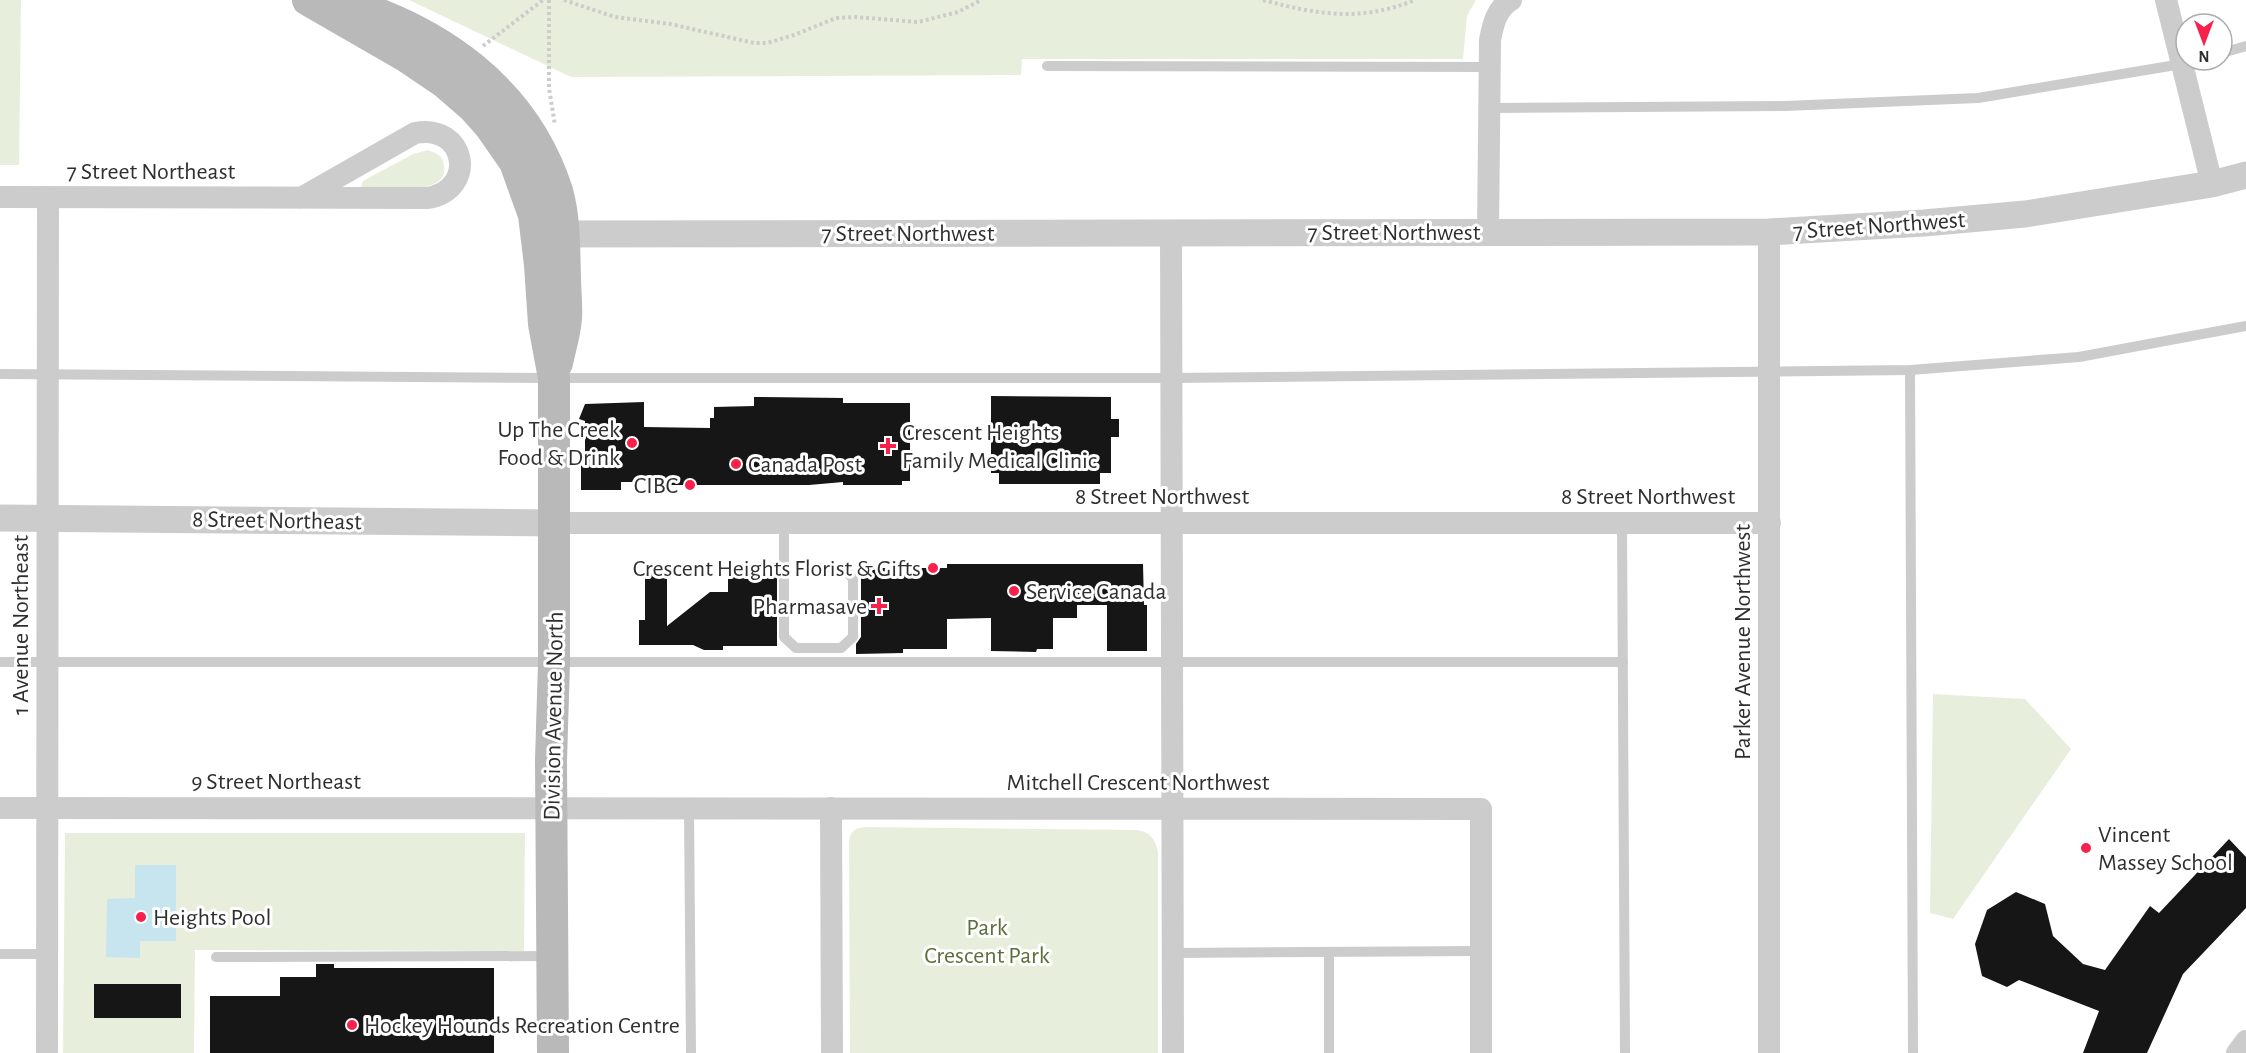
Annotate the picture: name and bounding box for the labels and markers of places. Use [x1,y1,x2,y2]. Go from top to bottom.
place label: Up The Creek Food & Drink [497,418,620,470]
place label: Crescent Heights Family Medical Clinic [902,421,1097,473]
marker: Up The Creek Food & Drink [625,436,639,450]
marker: Crescent Heights Family Medical Clinic [879,437,897,455]
place label: Canada Post [748,453,862,477]
marker: Canada Post [729,457,743,471]
place label: CIBC [634,474,678,498]
marker: CIBC [683,478,697,492]
place label: Crescent Heights Florist & Gifts [633,557,921,581]
marker: Crescent Heights Florist & Gifts [926,561,940,575]
place label: Service Canada [1026,580,1166,604]
marker: Service Canada [1007,584,1021,598]
place label: Pharmasave [753,595,867,619]
marker: Pharmasave [872,599,886,613]
place label: Vincent Massey School [2098,823,2233,875]
marker: Vincent Massey School [2079,841,2093,855]
place label: Heights Pool [153,906,271,930]
marker: Heights Pool [134,910,148,924]
place label: Hockey Hounds Recreation Centre [364,1014,680,1038]
marker: Hockey Hounds Recreation Centre [345,1018,359,1032]

